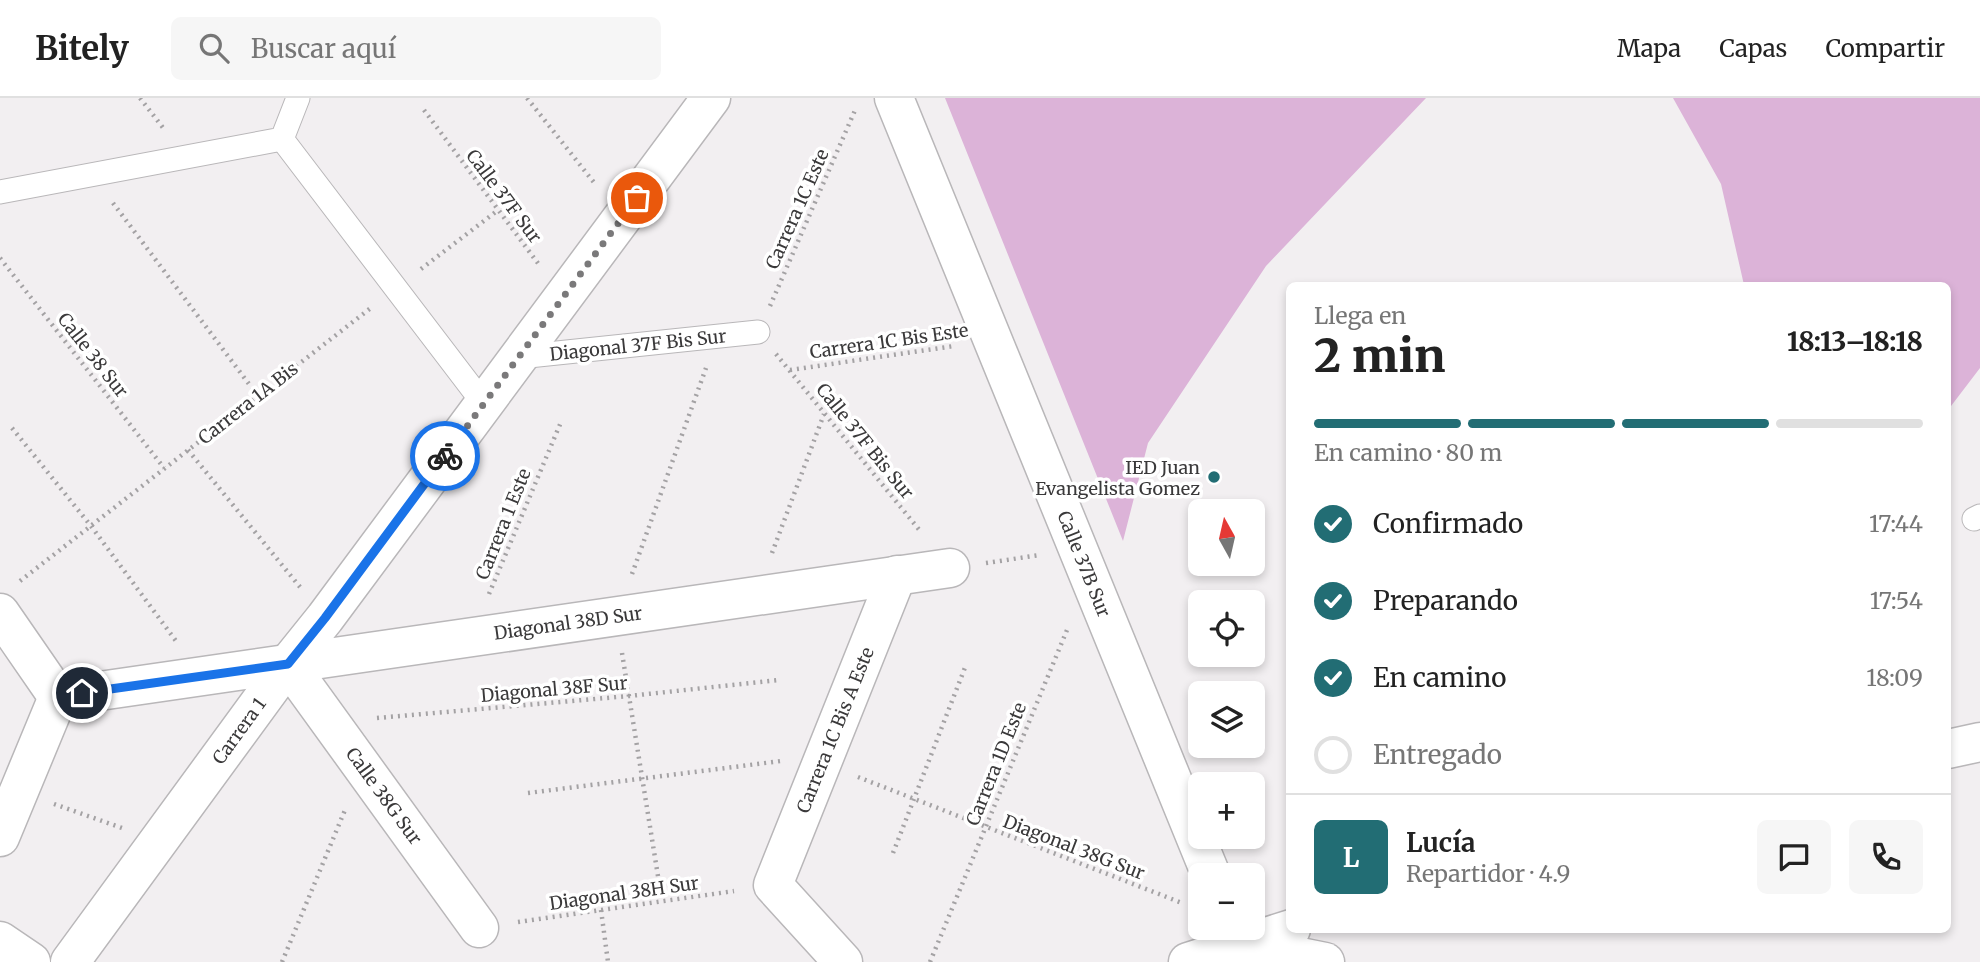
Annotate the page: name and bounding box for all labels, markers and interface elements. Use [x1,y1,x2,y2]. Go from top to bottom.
search box [171,17,661,80]
text: Bitely [35,28,129,69]
icon: search [195,29,233,67]
text: Buscar aquí [251,32,396,65]
text: Mapa [1617,33,1681,64]
text: Capas [1719,33,1787,64]
text: Compartir [1825,33,1945,64]
street label: Calle 37F Sur [461,145,547,247]
street label: Carrera 1C Este [760,145,834,273]
pin [607,168,667,228]
icon: bag [618,179,656,217]
text: Llega en [1314,301,1406,330]
street label: Calle 38 Sur [53,308,133,402]
street label: Carrera 1C Bis Este [808,318,970,364]
street label: Diagonal 37F Bis Sur [548,324,728,366]
text: 18:13–18:18 [1787,325,1923,358]
text: 2 min [1314,327,1446,385]
street label: Carrera 1A Bis [193,357,303,449]
street label: Calle 37F Bis Sur [811,378,919,504]
courier [410,421,480,491]
icon: bike [426,437,464,475]
text: En camino · 80 m [1314,438,1502,467]
place label: IED Juan Evangelista Gomez [1035,456,1200,500]
street label: Carrera 1 Este [470,465,536,583]
marker: IED Juan Evangelista Gomez [1206,469,1222,485]
north arrow [1188,499,1265,576]
map controls [1188,499,1265,940]
icon: check [1314,505,1352,543]
text: Confirmado [1373,507,1523,540]
street label: Calle 37B Sur [1052,508,1116,620]
text: 17:44 [1869,509,1923,538]
icon: check [1314,582,1352,620]
text: Preparando [1373,584,1518,617]
text: 17:54 [1870,586,1923,615]
button: locate [1188,590,1265,667]
street label: Diagonal 38D Sur [492,601,644,645]
street label: Carrera 1C Bis A Este [791,644,879,816]
icon: check [1314,659,1352,697]
text: En camino [1373,661,1506,694]
pin [52,663,112,723]
text: 18:09 [1866,663,1923,692]
street label: Diagonal 38F Sur [480,671,628,707]
icon: home [63,674,101,712]
button: layers [1188,681,1265,758]
street label: Carrera 1 [207,693,271,769]
street label: Carrera 1D Este [961,699,1031,829]
text: Entregado [1373,738,1502,771]
street label: Calle 38G Sur [341,743,427,849]
button: + [1188,772,1265,849]
street label: Diagonal 38G Sur [1000,809,1148,885]
button: chat [1757,820,1831,894]
button: phone [1849,820,1923,894]
text: Lucía [1406,826,1475,859]
text: L [1343,841,1359,874]
text: Repartidor · 4.9 [1406,859,1570,888]
button: − [1188,863,1265,940]
street label: Diagonal 38H Sur [548,871,700,915]

